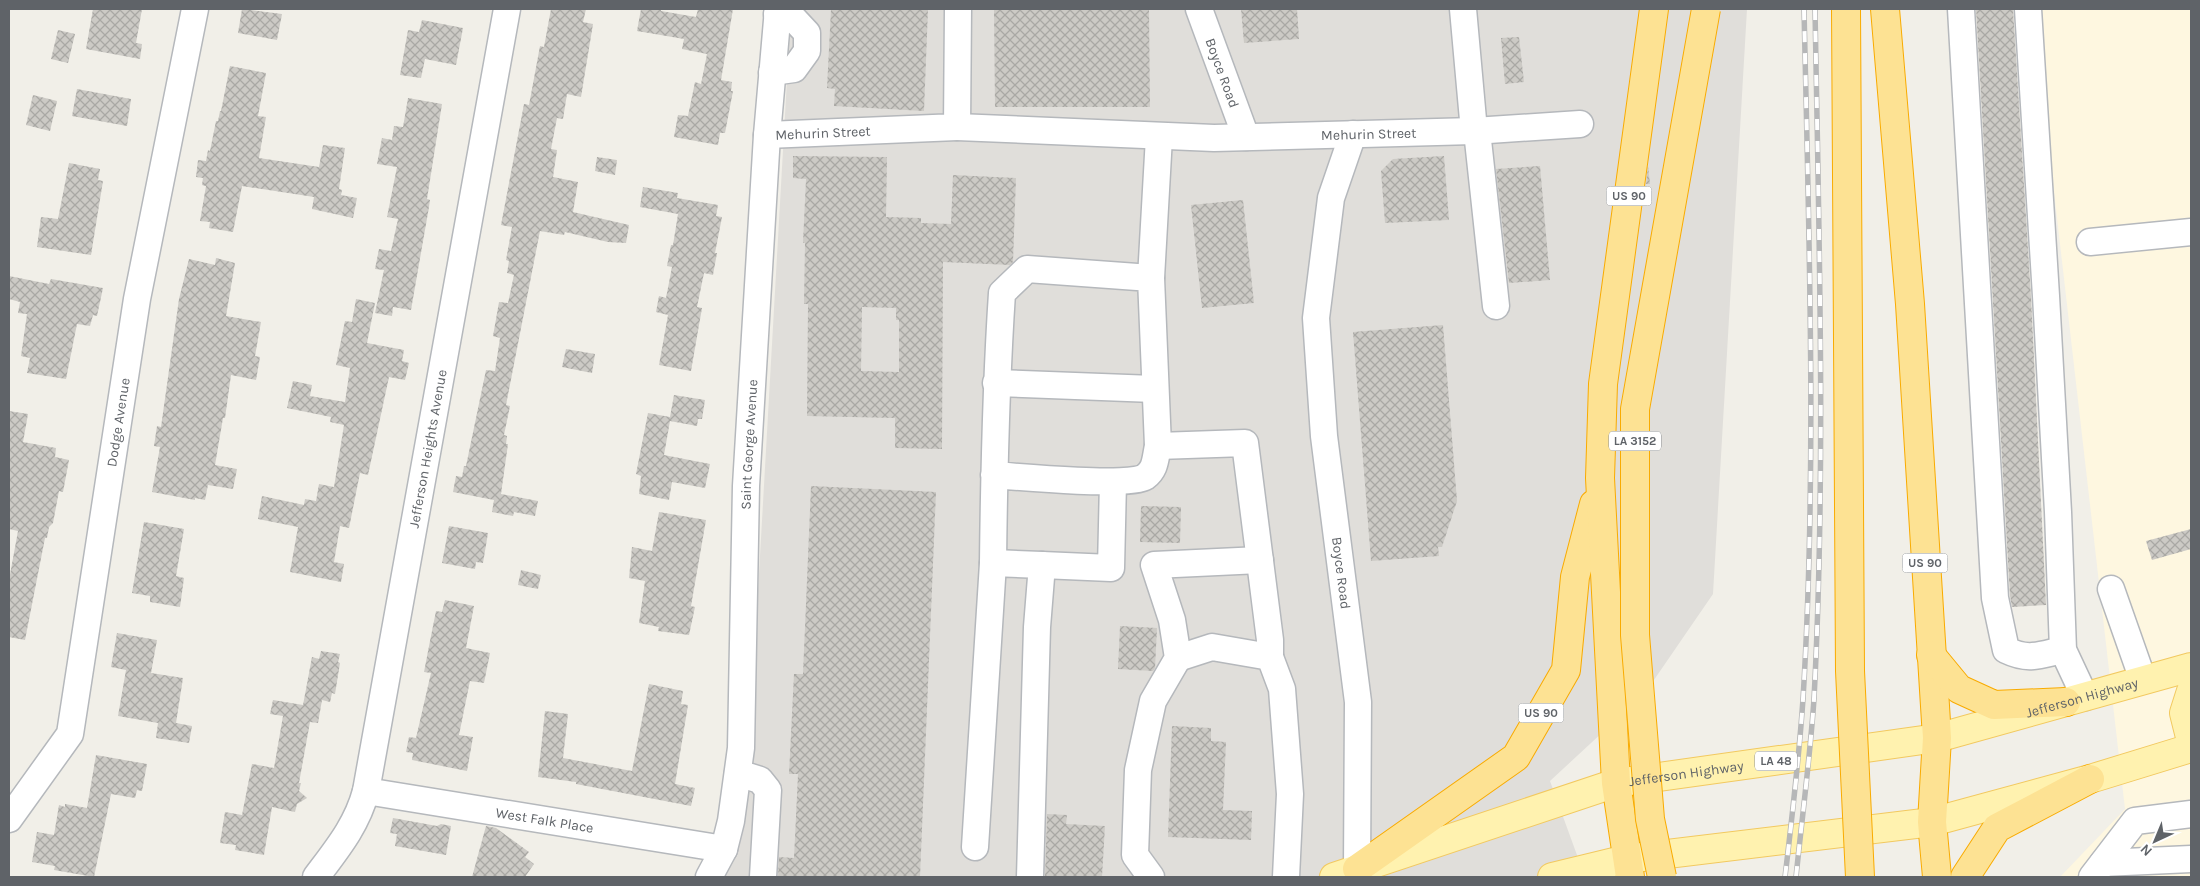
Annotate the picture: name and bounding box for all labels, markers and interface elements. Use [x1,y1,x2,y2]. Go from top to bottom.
street label: Boyce Road [1201,36,1243,110]
street label: Mehurin Street [775,123,871,144]
street label: Mehurin Street [1321,125,1417,144]
road number: US 90 [1606,187,1652,206]
street label: Jefferson Heights Avenue [406,368,451,529]
street label: Dodge Avenue [103,377,134,468]
street label: Saint George Avenue [738,379,761,510]
road number: LA 3152 [1609,432,1661,451]
street label: Boyce Road [1328,536,1354,610]
road number: US 90 [1902,554,1948,572]
street label: Jefferson Highway [2024,674,2141,722]
road number: US 90 [1518,704,1564,722]
road number: LA 48 [1755,751,1797,770]
street label: Jefferson Highway [1628,757,1745,790]
street label: West Falk Place [494,804,595,837]
north arrow [2130,816,2180,866]
text: N [2137,840,2156,860]

